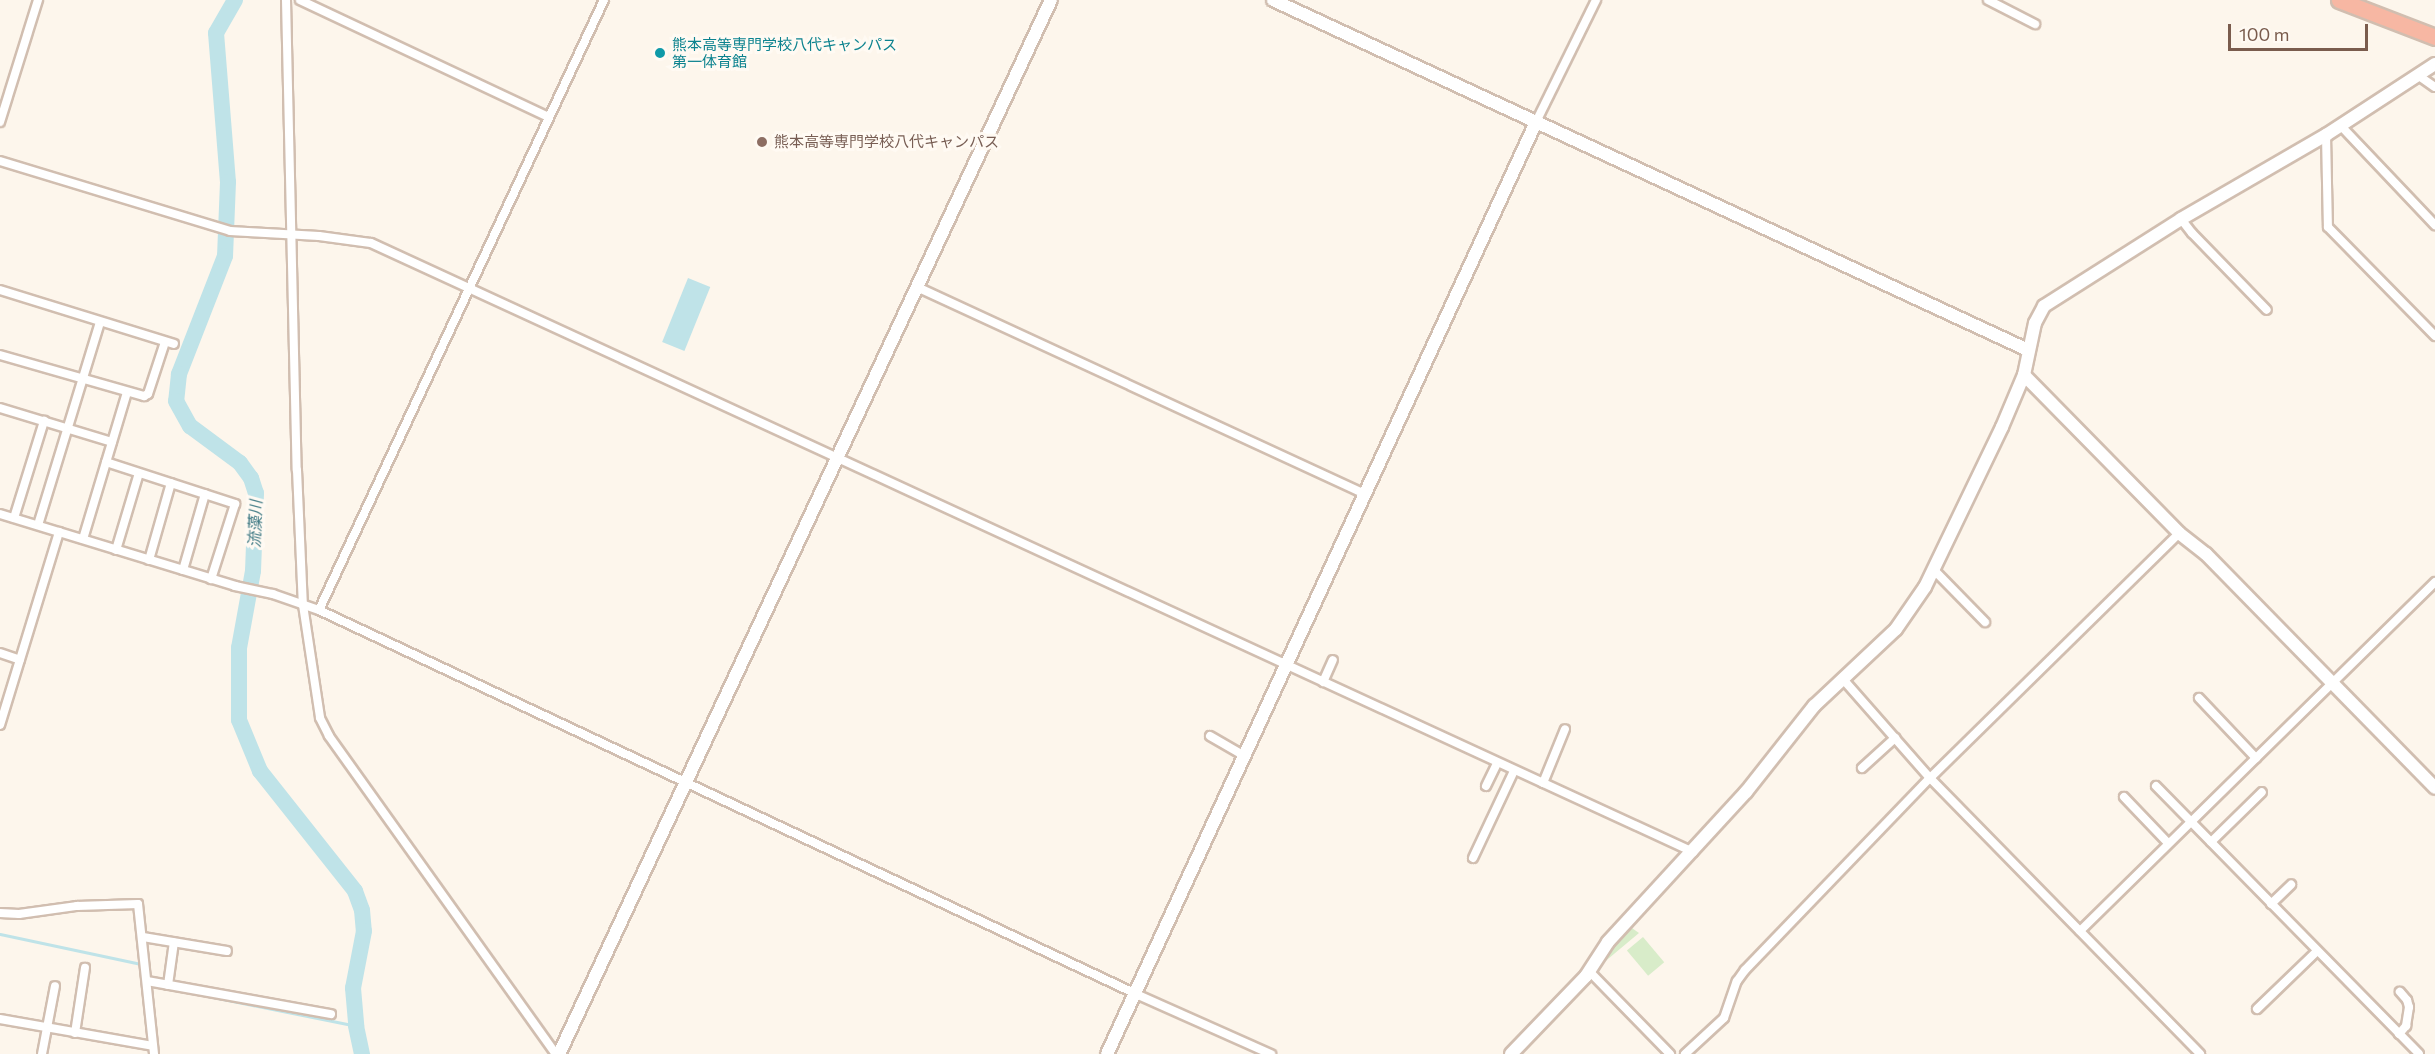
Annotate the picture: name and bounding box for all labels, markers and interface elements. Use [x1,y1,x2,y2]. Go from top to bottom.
scale bar [2231,12,2370,50]
text: 100 m [2239,23,2289,45]
place label: 熊本高等専門学校八代キャンパス 第一体育館 [672,35,897,70]
marker: 熊本高等専門学校八代キャンパス 第一体育館 [653,46,667,60]
place label: 熊本高等専門学校八代キャンパス [774,133,999,151]
marker: 熊本高等専門学校八代キャンパス [755,135,769,149]
water label: 流藻川 [245,500,265,548]

